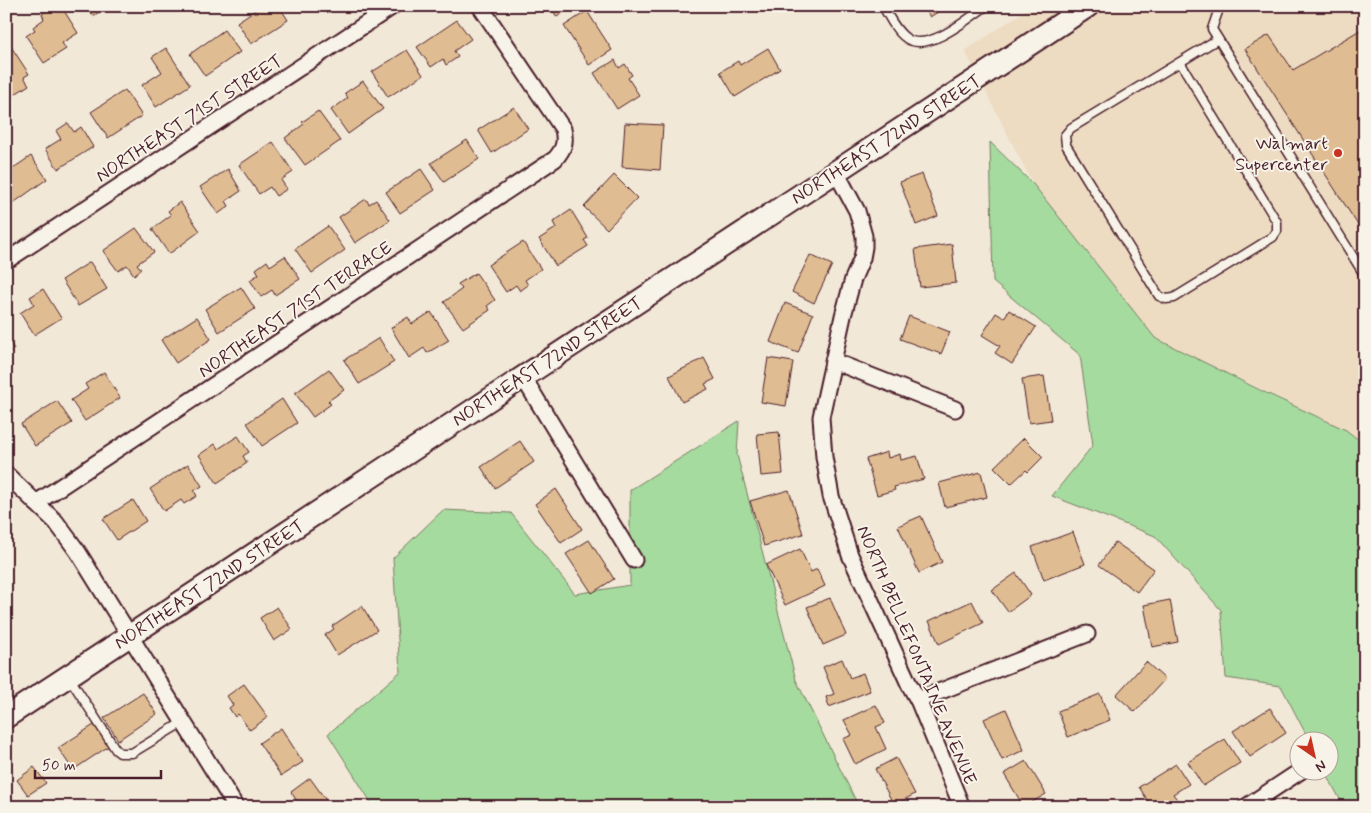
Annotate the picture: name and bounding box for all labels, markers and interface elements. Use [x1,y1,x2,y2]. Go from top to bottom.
street label: NORTHEAST 71ST STREET [91,49,288,188]
street label: NORTHEAST 72ND STREET [787,69,986,210]
place label: Walmart Supercenter [1235,132,1328,177]
marker: Walmart Supercenter [1332,147,1344,159]
street label: NORTHEAST 71ST TERRACE [194,236,397,384]
street label: NORTHEAST 72ND STREET [448,291,647,432]
street label: NORTHEAST 72ND STREET [110,514,309,655]
street label: NORTH BELLEFONTAINE AVENUE [850,522,982,789]
north arrow [1288,730,1338,780]
scale bar [35,748,161,780]
text: 50 m [42,756,76,776]
text: N [1312,756,1330,776]

